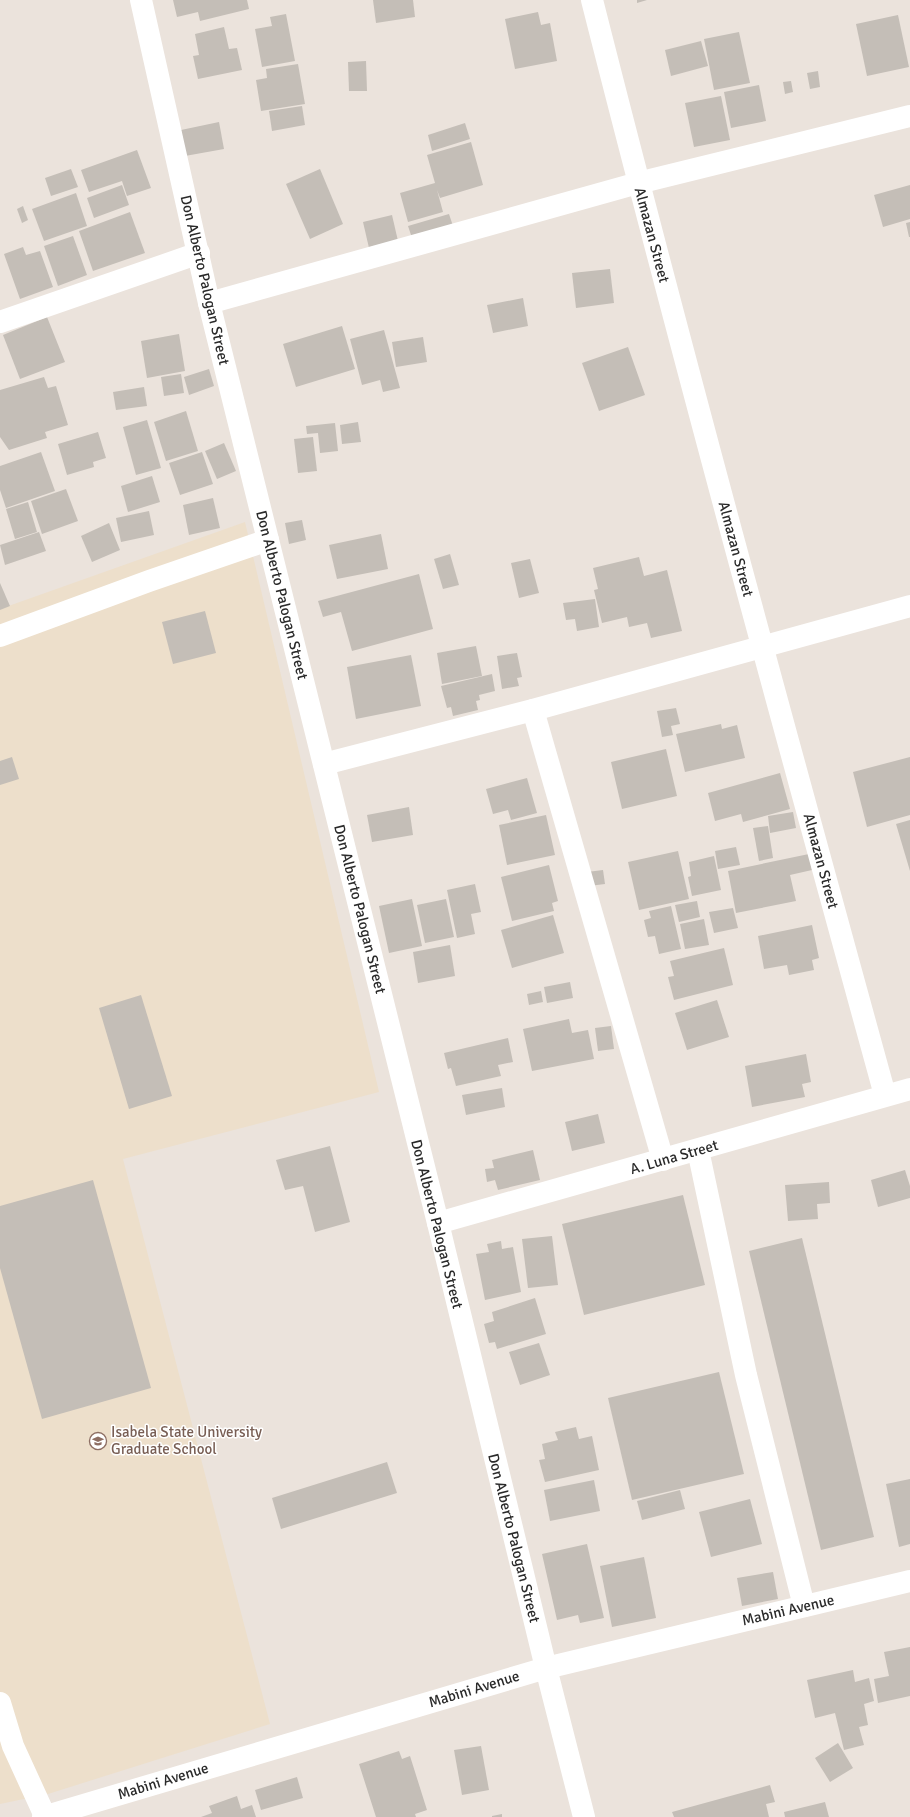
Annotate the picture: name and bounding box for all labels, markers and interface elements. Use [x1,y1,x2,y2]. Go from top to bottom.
street label: Almazan Street [631,185,673,285]
street label: Don Alberto Palogan Street [177,193,233,367]
street label: Almazan Street [715,499,757,599]
street label: Don Alberto Palogan Street [252,508,312,682]
street label: Almazan Street [800,811,842,911]
street label: Don Alberto Palogan Street [330,822,390,996]
street label: A. Luna Street [628,1136,720,1178]
street label: Don Alberto Palogan Street [407,1137,467,1311]
place label: Isabela State University Graduate School [111,1423,262,1458]
school or university icon: Isabela State University Graduate School [88,1431,108,1451]
street label: Don Alberto Palogan Street [484,1451,544,1625]
street label: Mabini Avenue [740,1591,836,1629]
street label: Mabini Avenue [426,1667,522,1711]
street label: Mabini Avenue [115,1759,211,1803]

